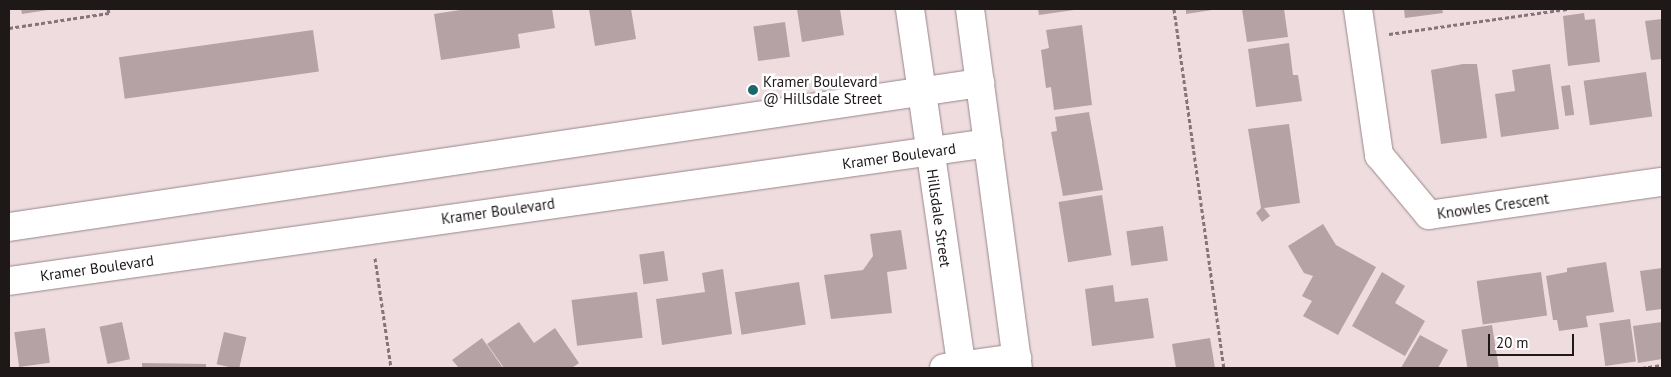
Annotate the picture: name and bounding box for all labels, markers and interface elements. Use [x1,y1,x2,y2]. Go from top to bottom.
place label: Kramer Boulevard @ Hillsdale Street [763,72,882,107]
marker: Kramer Boulevard @ Hillsdale Street [747,84,759,96]
street label: Kramer Boulevard [841,139,957,173]
street label: Hillsdale Street [923,168,955,268]
street label: Knowles Crescent [1436,189,1550,223]
street label: Kramer Boulevard [440,194,556,228]
street label: Kramer Boulevard [39,251,155,285]
scale bar [1491,324,1577,356]
text: 20 m [1496,333,1529,352]

